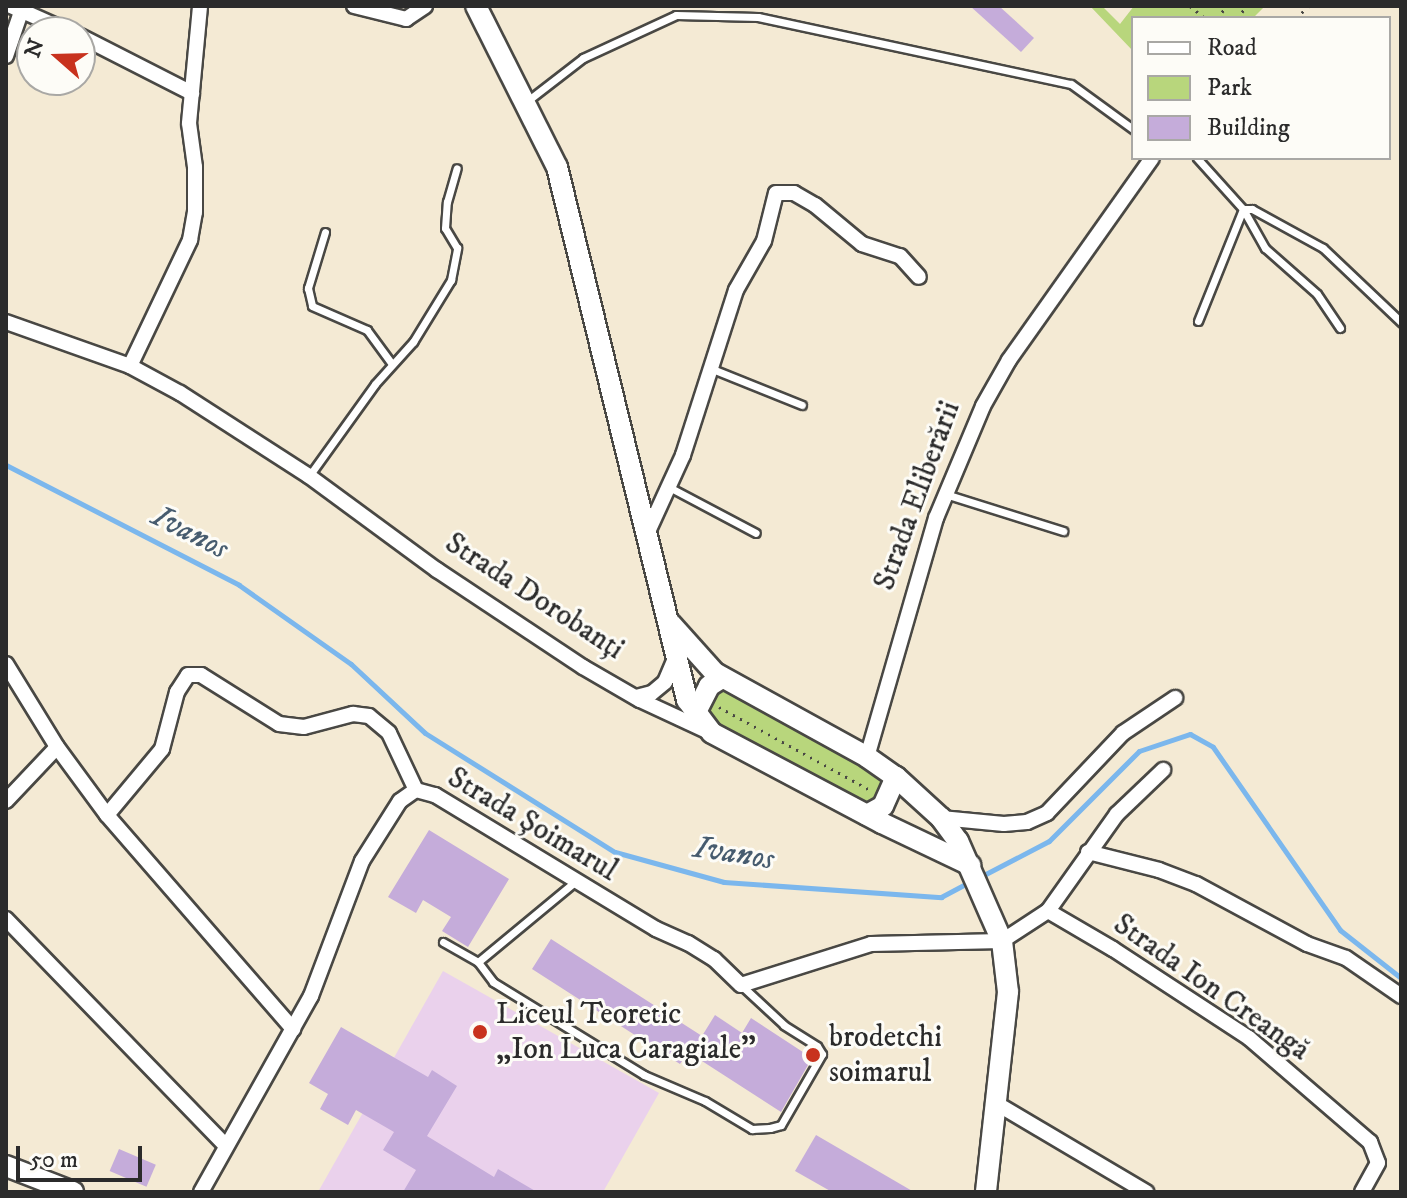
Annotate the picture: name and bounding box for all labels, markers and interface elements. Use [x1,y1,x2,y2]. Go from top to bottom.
north arrow [16,16,96,96]
legend [1131,16,1391,160]
text: Road [1207,33,1257,63]
text: N [19,35,51,61]
text: Park [1207,73,1252,103]
text: Building [1207,113,1290,143]
street label: Strada Eliberării [867,397,969,595]
water label: Ivanos [145,498,235,568]
street label: Strada Dorobanți [438,526,630,668]
street label: Strada Șoimarul [441,760,623,890]
water label: Ivanos [691,829,777,879]
street label: Strada Ion Creangă [1106,907,1316,1069]
place label: Liceul Teoretic „Ion Luca Caragiale” [496,997,756,1068]
place label: brodetchi soimarul [829,1020,942,1090]
marker: Liceul Teoretic „Ion Luca Caragiale” [471,1023,489,1041]
marker: brodetchi soimarul [804,1046,822,1064]
scale bar [20,1130,146,1180]
text: 50 m [30,1145,78,1175]

